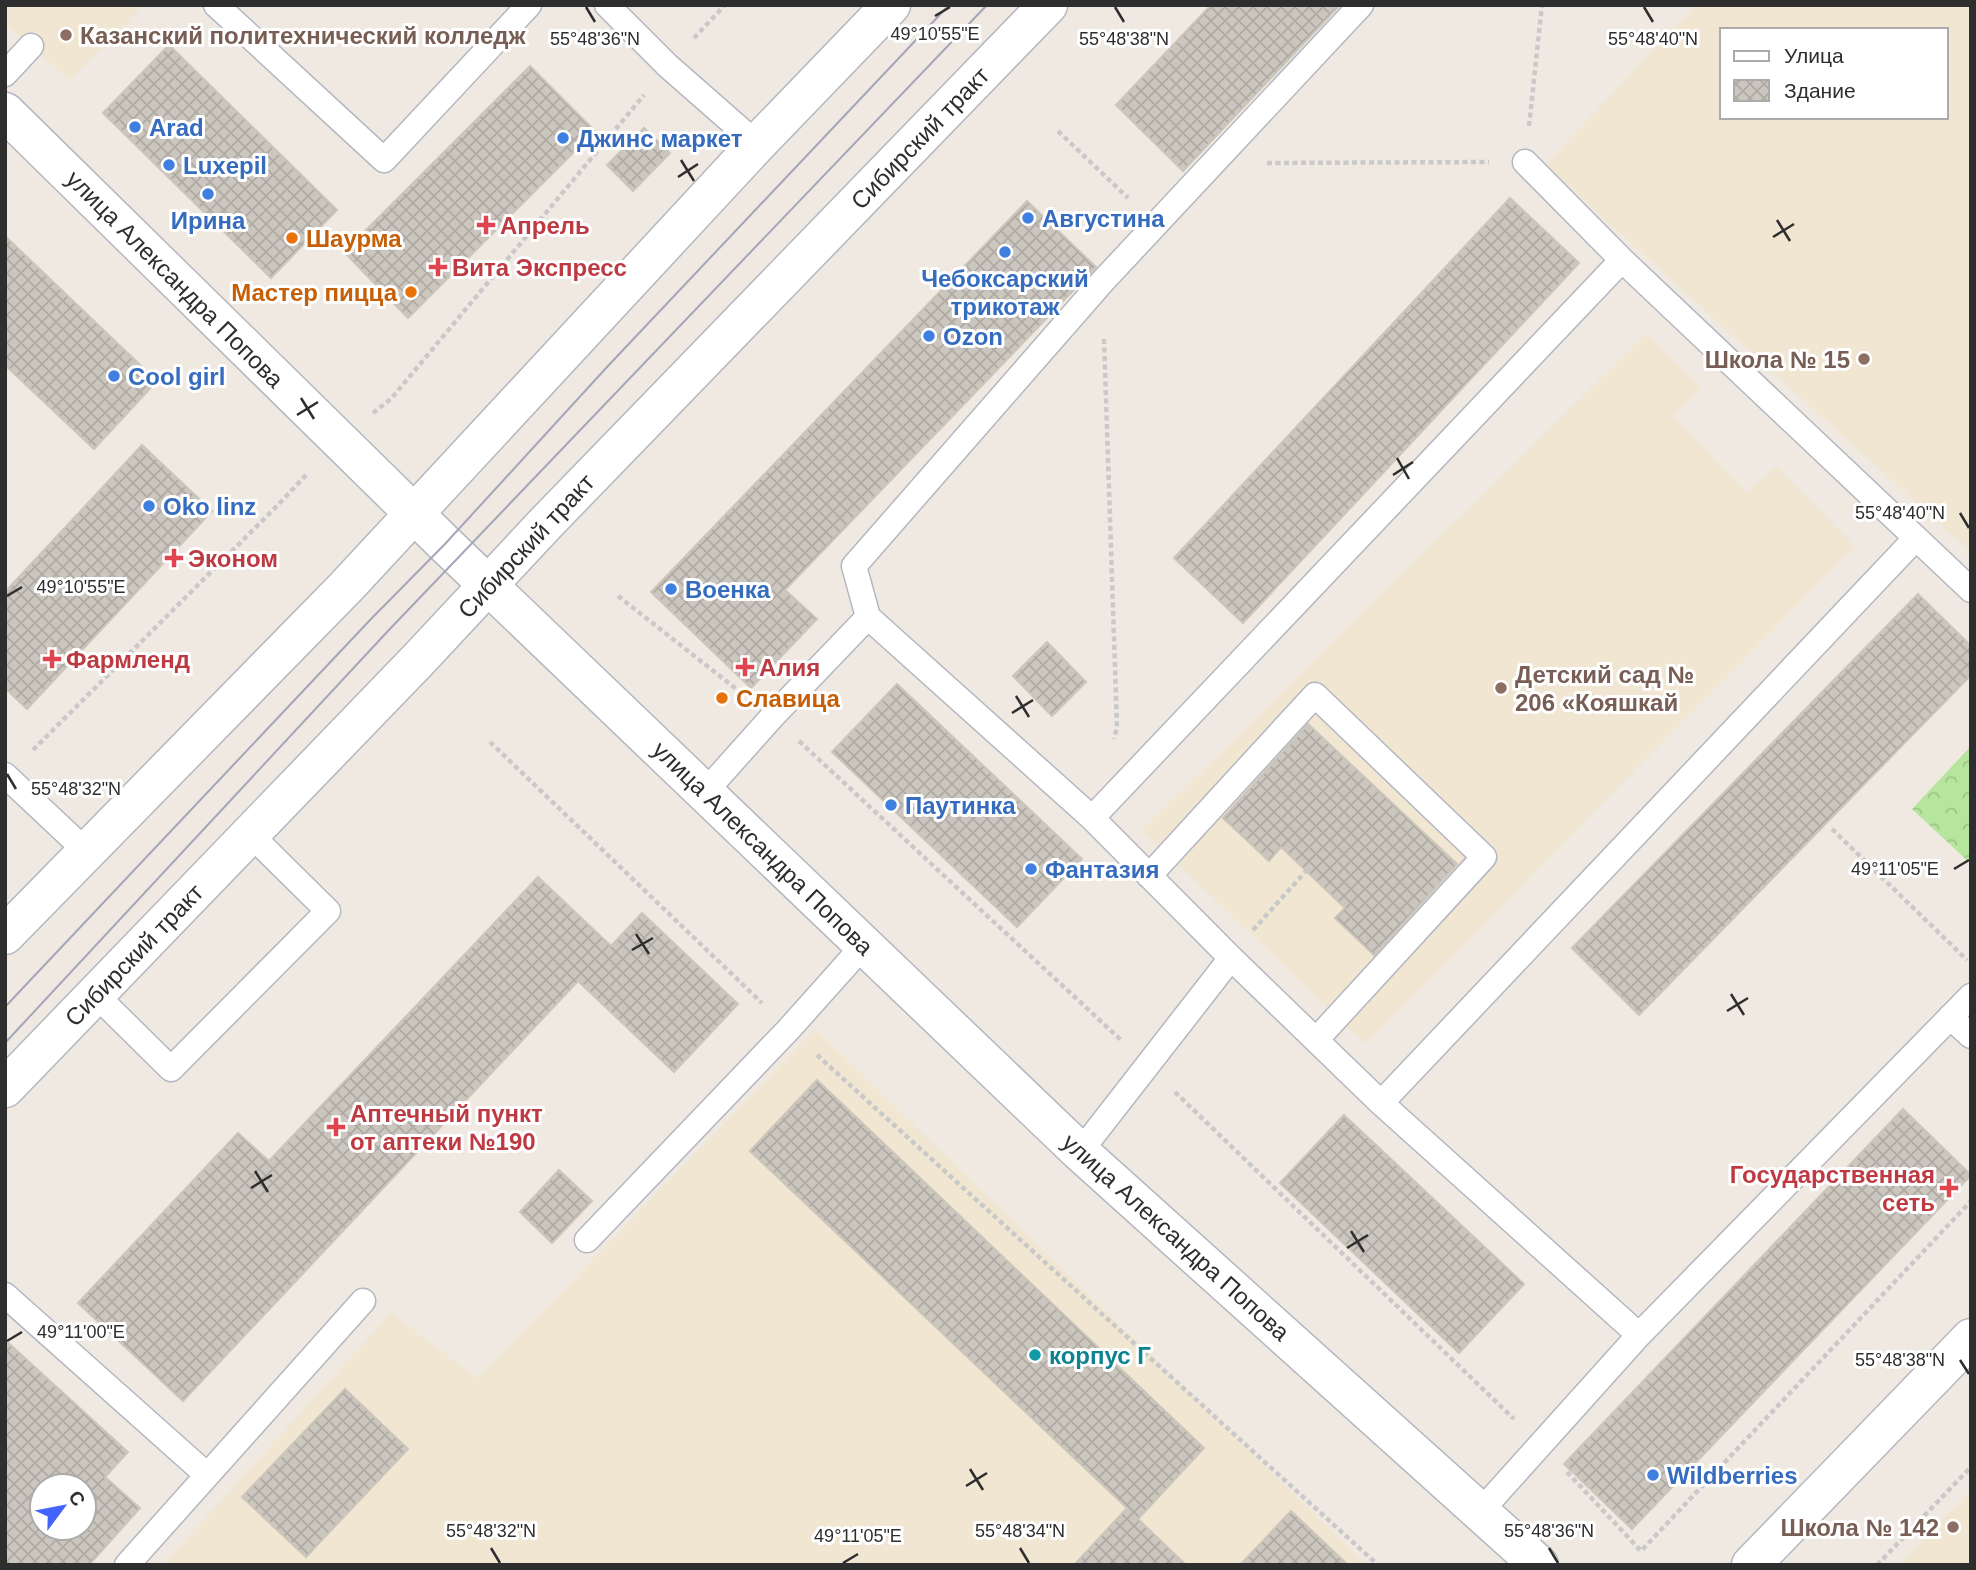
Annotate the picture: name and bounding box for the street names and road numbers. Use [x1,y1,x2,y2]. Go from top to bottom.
street label: Сибирский тракт [845,61,995,215]
street label: улица Александра Попова [61,165,289,393]
street label: Сибирский тракт [452,469,600,623]
street label: улица Александра Попова [647,736,879,961]
street label: Сибирский тракт [59,878,209,1032]
street label: улица Александра Попова [1057,1128,1295,1346]

